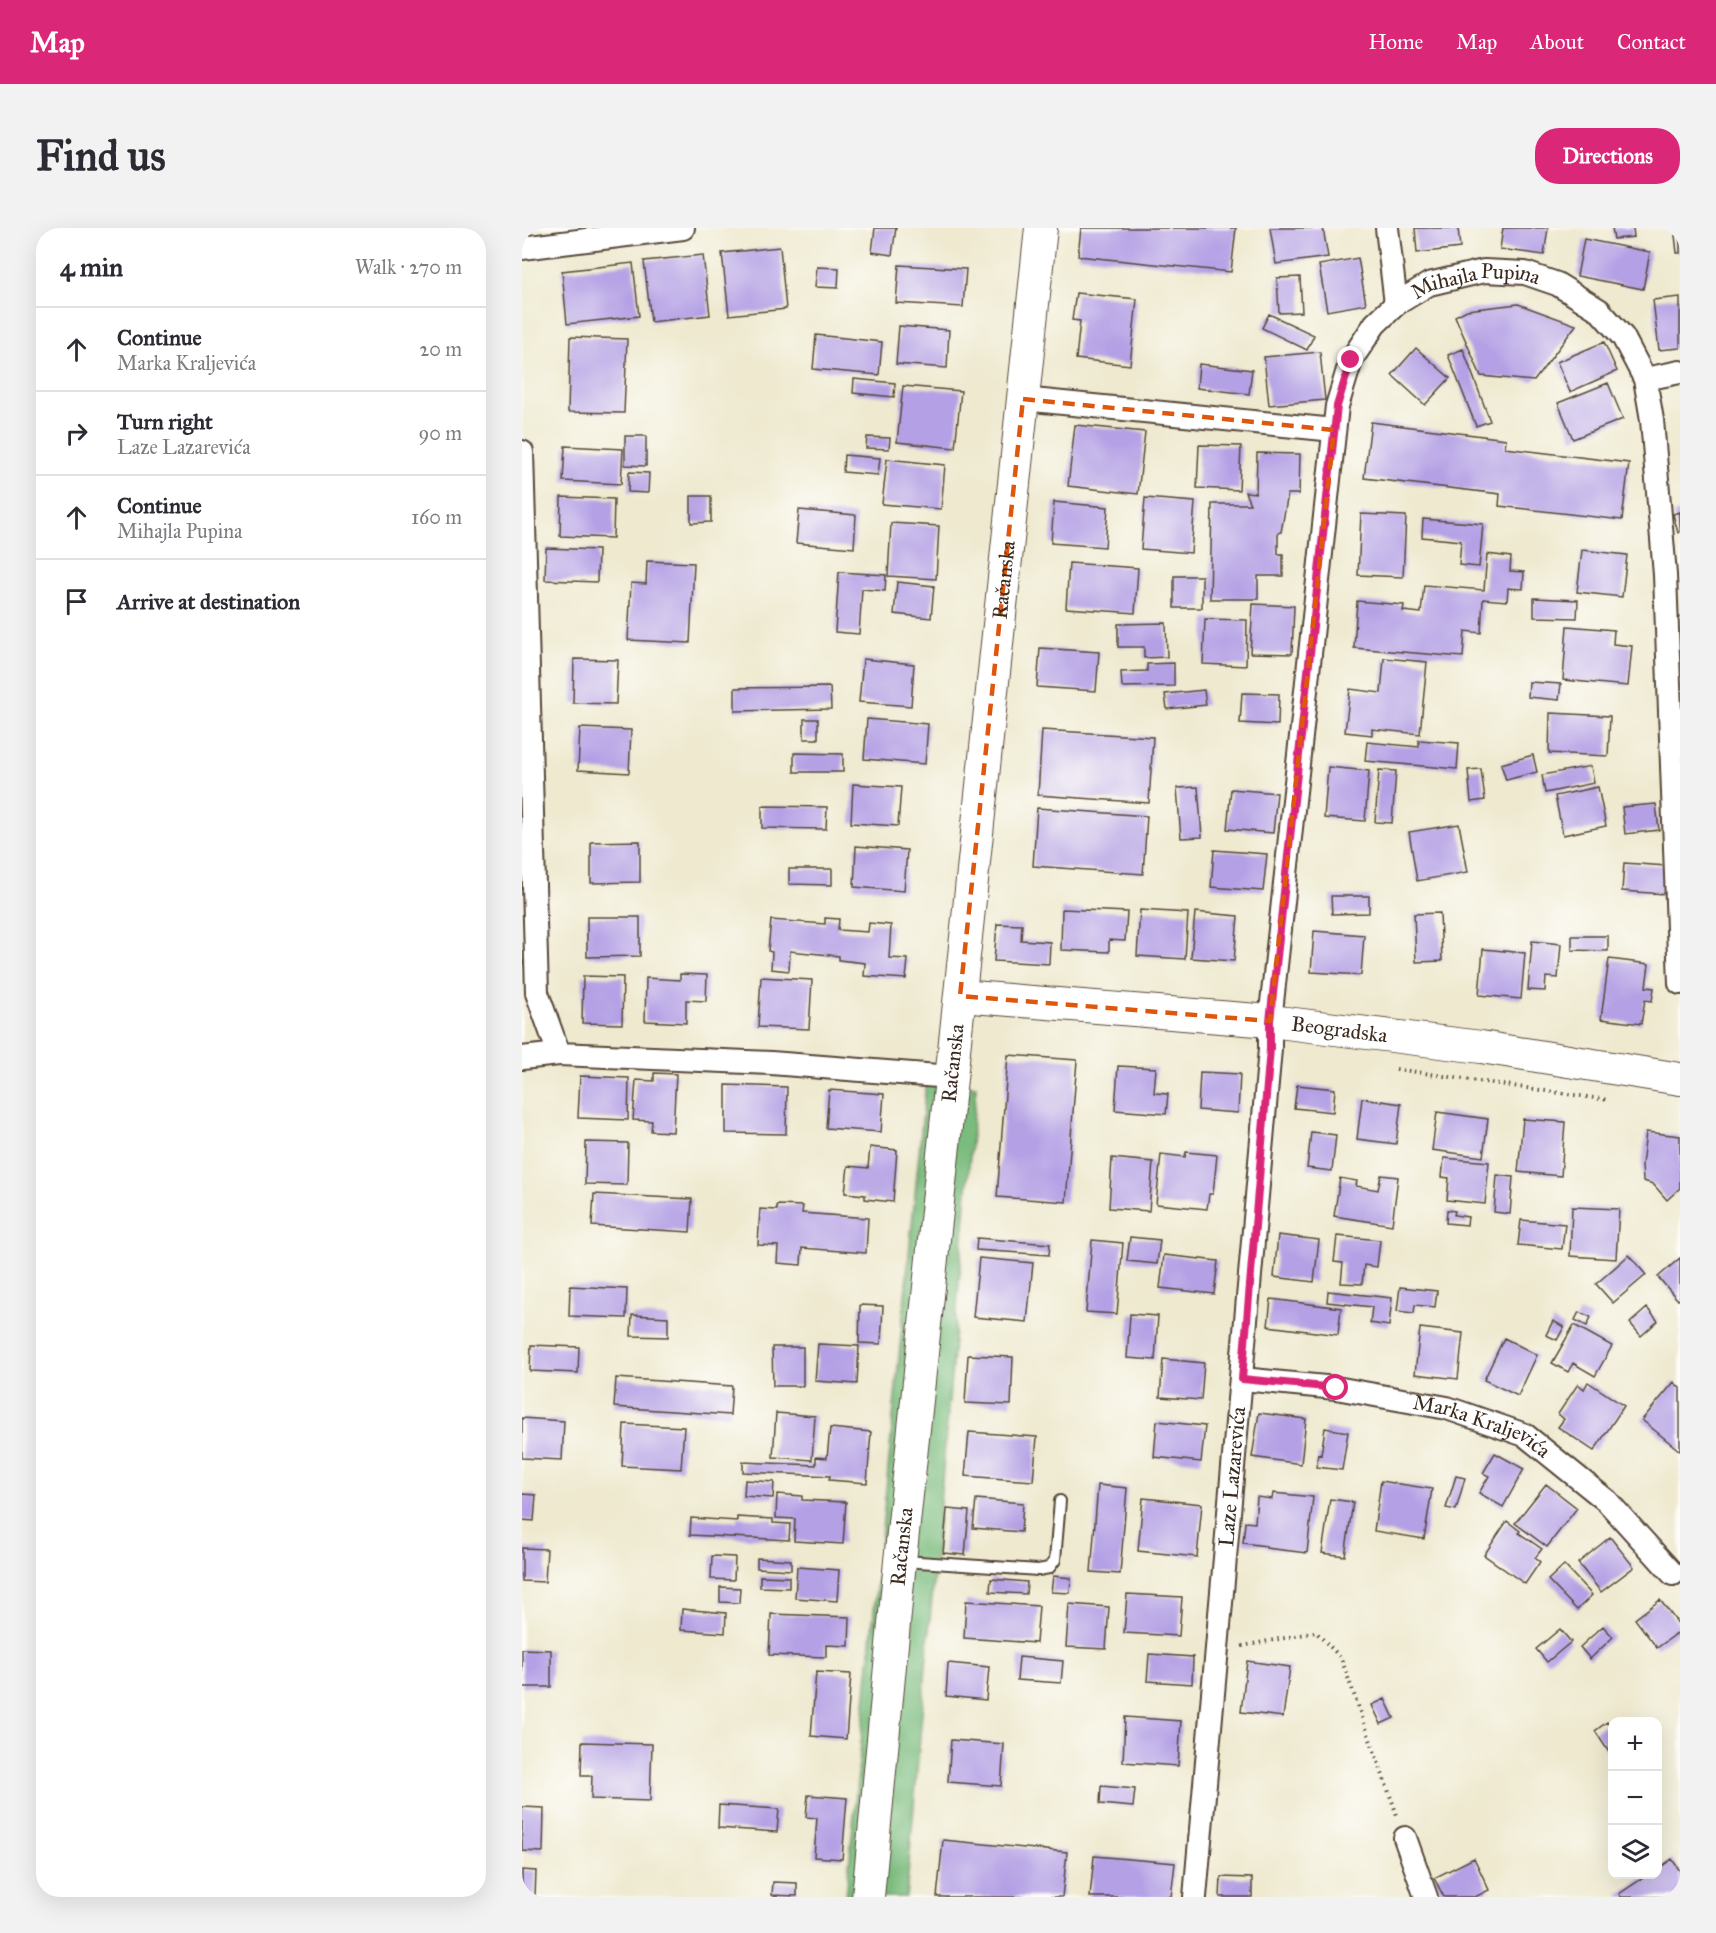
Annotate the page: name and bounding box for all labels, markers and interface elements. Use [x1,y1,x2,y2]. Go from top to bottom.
text: Map [30,25,85,60]
text: Home [1368,29,1423,55]
text: Map [1456,29,1497,55]
text: About [1530,29,1584,55]
text: Contact [1617,29,1686,55]
button: Directions [1535,128,1680,184]
text: Find us [36,130,166,182]
text: 4 min [60,251,123,283]
text: Walk · 270 m [355,255,462,279]
street label: Mihajla Pupina [1406,258,1544,305]
text: Continue [117,324,202,351]
icon: ahead [60,333,93,366]
text: 20 m [419,337,462,361]
route end [1337,346,1363,372]
text: Marka Kraljevića [117,351,256,375]
text: Turn right [117,408,213,435]
icon: right [60,417,93,450]
text: 90 m [419,421,462,445]
text: Laze Lazarevića [117,435,251,459]
text: Continue [117,492,202,519]
icon: ahead [60,501,93,534]
text: 160 m [411,505,462,529]
text: Mihajla Pupina [117,519,243,543]
street label: Račanska [987,539,1021,621]
icon: arrive [60,585,93,618]
text: Arrive at destination [117,588,300,615]
street label: Beogradska [1290,1011,1389,1048]
street label: Račanska [936,1023,970,1104]
route start [1322,1374,1348,1400]
street label: Marka Kraljevića [1411,1389,1556,1464]
street label: Laze Lazarevića [1213,1405,1251,1548]
street label: Račanska [885,1506,919,1587]
map controls [1608,1717,1662,1879]
button: + [1608,1717,1662,1771]
button: − [1608,1771,1662,1825]
button: layers [1608,1825,1662,1879]

